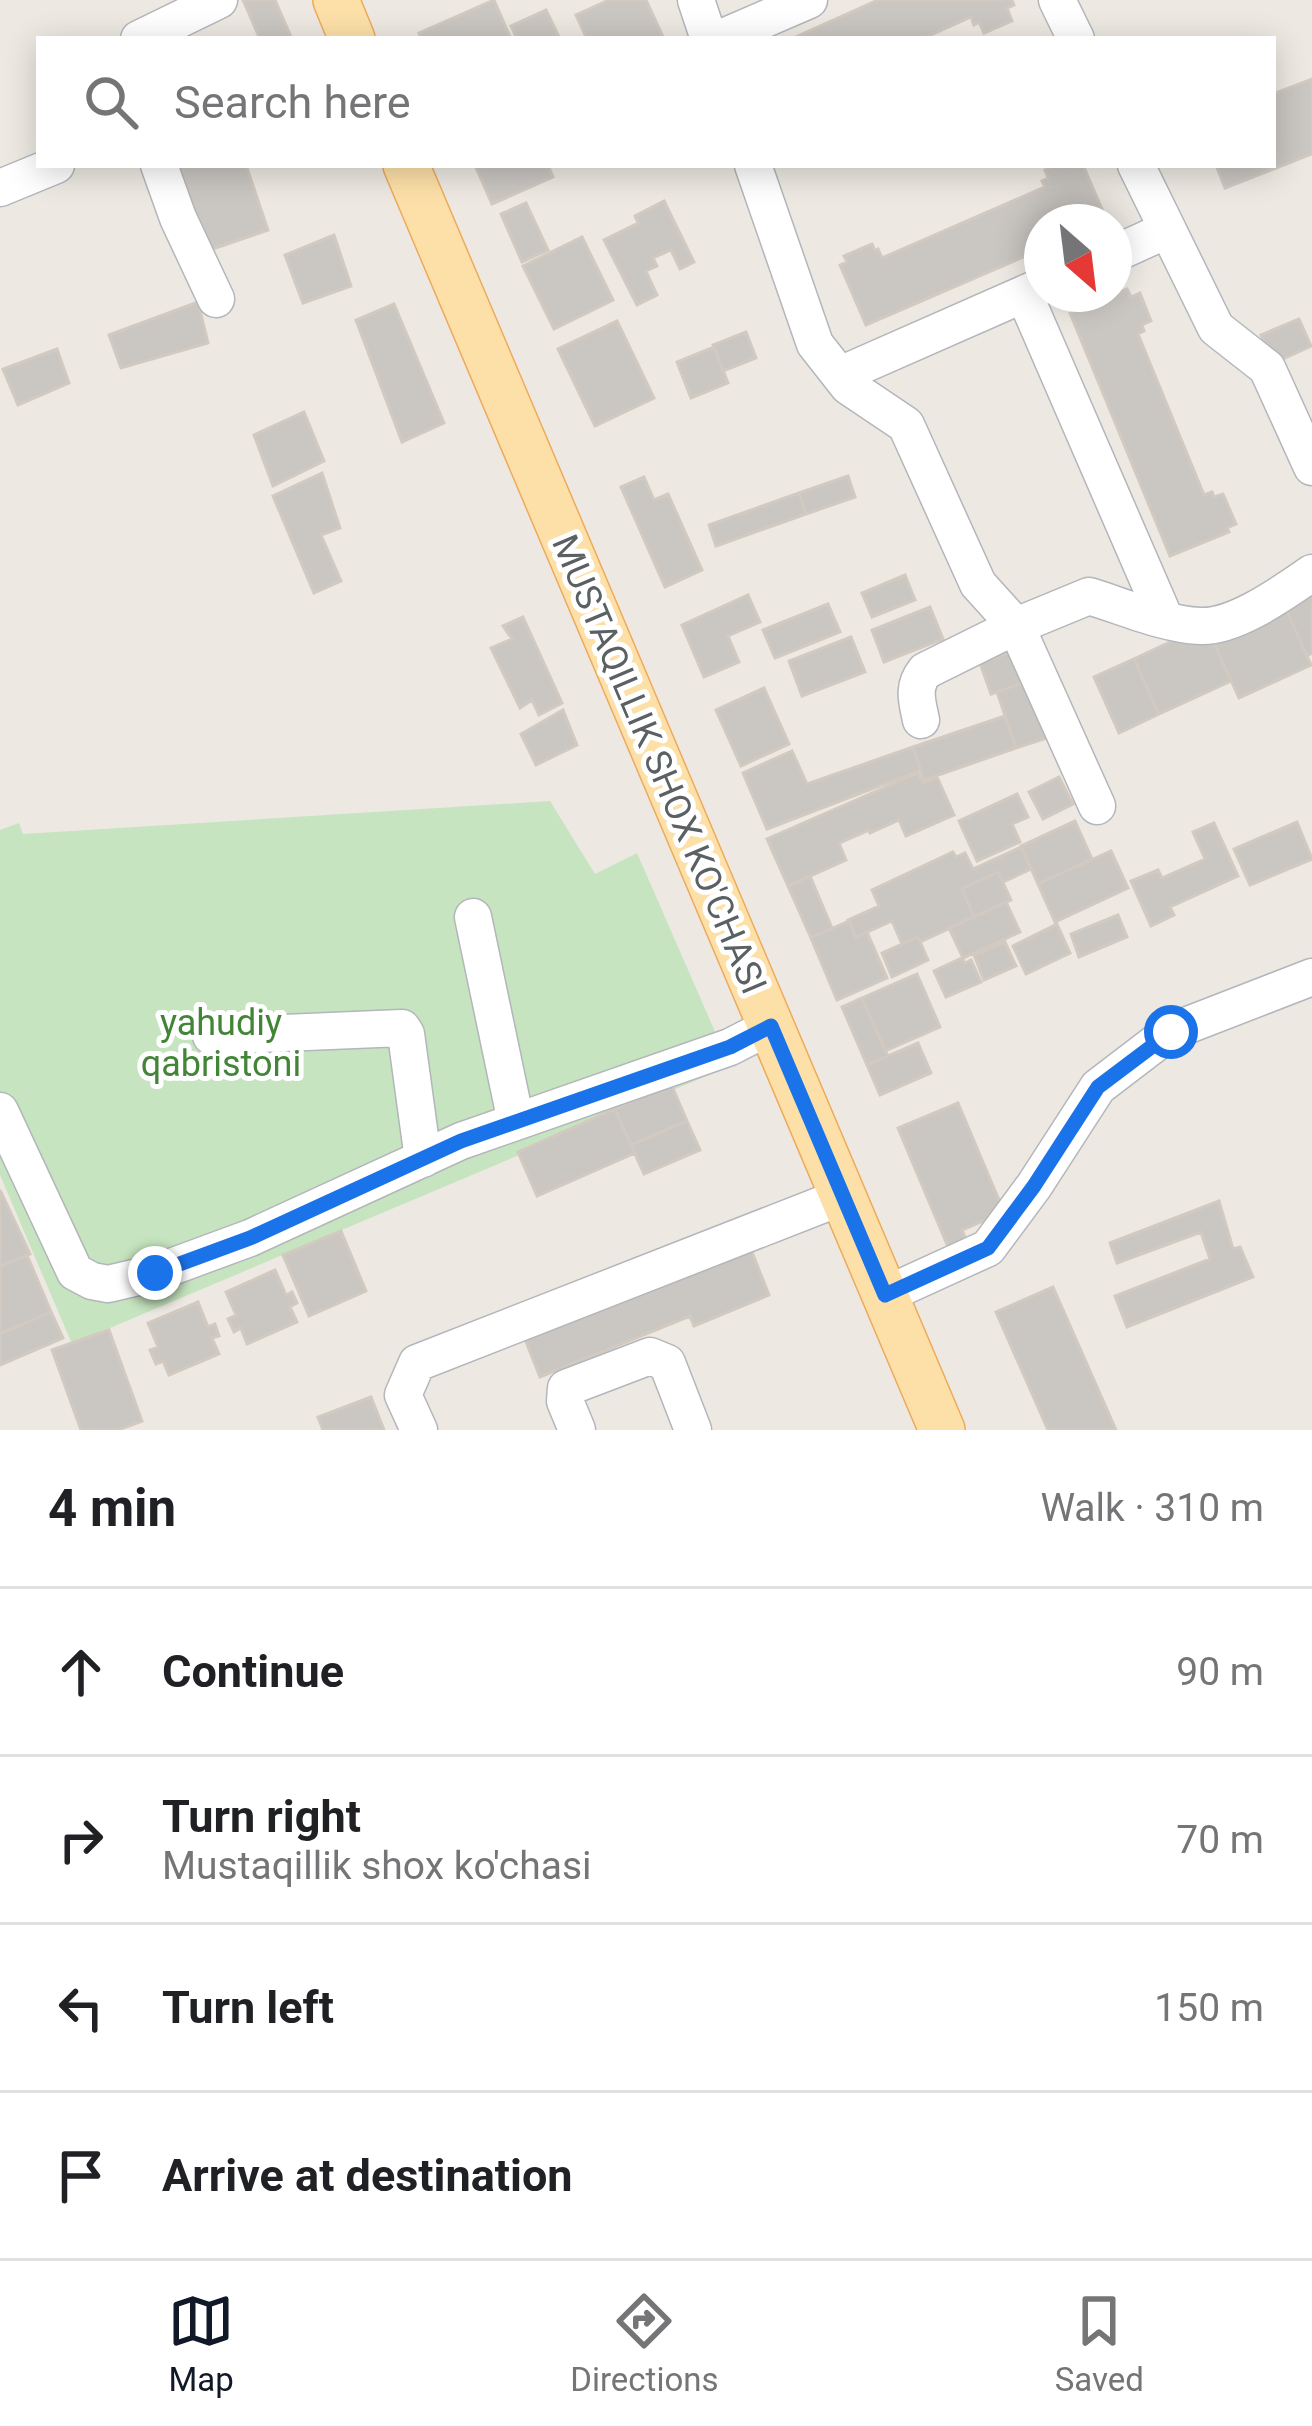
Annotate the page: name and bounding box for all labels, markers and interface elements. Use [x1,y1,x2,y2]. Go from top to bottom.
search box [36,36,1276,168]
icon: search [78,69,144,135]
text: Search here [174,76,411,129]
north arrow [1024,204,1132,312]
street label: MUSTAQILLIK SHOX KO'CHASI [543,529,775,1000]
park label: yahudiy qabristoni [141,1002,301,1085]
route start [1144,1005,1198,1059]
route end [128,1246,182,1300]
text: 4 min [48,1479,176,1538]
text: Walk · 310 m [1040,1485,1264,1531]
icon: ahead [48,1639,114,1705]
text: Continue [162,1645,344,1698]
text: 90 m [1176,1649,1264,1695]
text: Turn right [162,1790,361,1843]
icon: right [48,1807,114,1873]
text: 70 m [1176,1817,1264,1863]
text: Mustaqillik shox ko'chasi [162,1843,592,1889]
icon: left [48,1975,114,2041]
text: Turn left [162,1981,334,2034]
text: 150 m [1154,1985,1264,2031]
icon: arrive [48,2143,114,2209]
text: Arrive at destination [162,2149,573,2202]
tab: Map [168,2288,234,2399]
tab: Directions [570,2288,719,2399]
tab: Saved [1055,2288,1144,2399]

